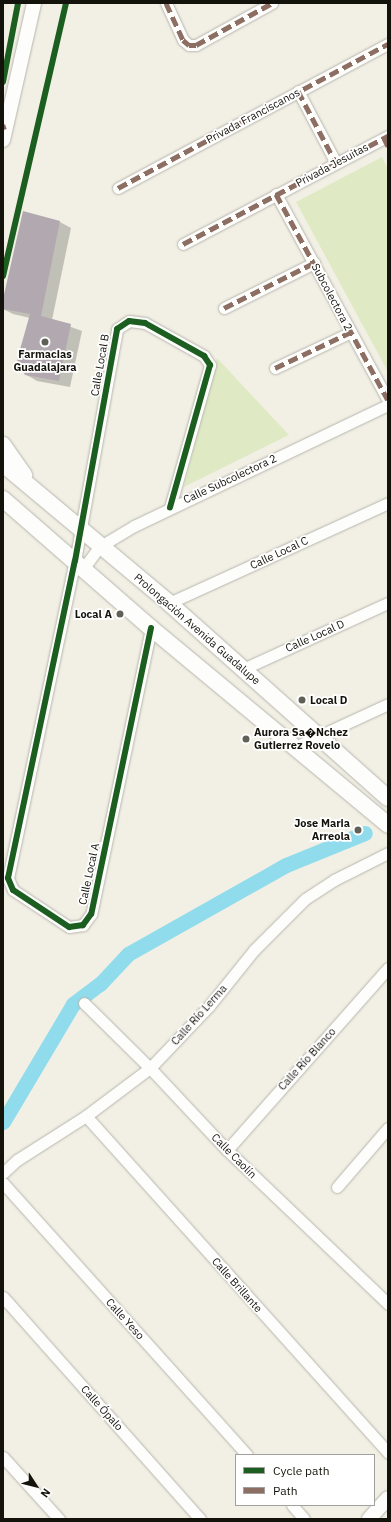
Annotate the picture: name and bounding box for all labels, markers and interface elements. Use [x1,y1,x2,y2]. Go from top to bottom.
street label: Privada Franciscanos [204,86,302,146]
street label: Privada Jesuitas [293,140,371,190]
street label: Subcolectora 2 [309,261,355,333]
street label: Calle Local B [88,333,112,397]
marker: Farmacias Guadalajara [40,337,50,347]
place label: Farmacias Guadalajara [13,348,77,374]
street label: Calle Subcolectora 2 [181,452,279,506]
street label: Calle Local C [248,534,310,572]
street label: Prolongación Avenida Guadalupe [131,571,263,687]
place label: Local A [75,607,112,621]
marker: Local A [115,609,125,619]
street label: Calle Local D [283,617,347,655]
place label: Local D [310,693,347,707]
marker: Local D [297,695,307,705]
place label: Aurora Sa�Nchez Gutierrez Rovelo [254,726,348,752]
marker: Aurora Sa�Nchez Gutierrez Rovelo [241,734,251,744]
place label: Jose Maria Arreola [294,817,350,843]
marker: Jose Maria Arreola [353,825,363,835]
street label: Calle Local A [76,842,102,906]
street label: Calle Río Lerma [168,982,230,1048]
street label: Calle Río Blanco [275,1025,339,1093]
street label: Calle Caolín [209,1131,259,1181]
street label: Calle Brillante [209,1255,265,1315]
street label: Calle Yeso [103,1296,147,1342]
street label: Calle Ópalo [78,1383,126,1433]
legend [235,1454,375,1506]
text: Cycle path [273,1463,330,1478]
north arrow [16,1466,56,1506]
text: Path [273,1483,298,1498]
text: N [38,1486,54,1500]

